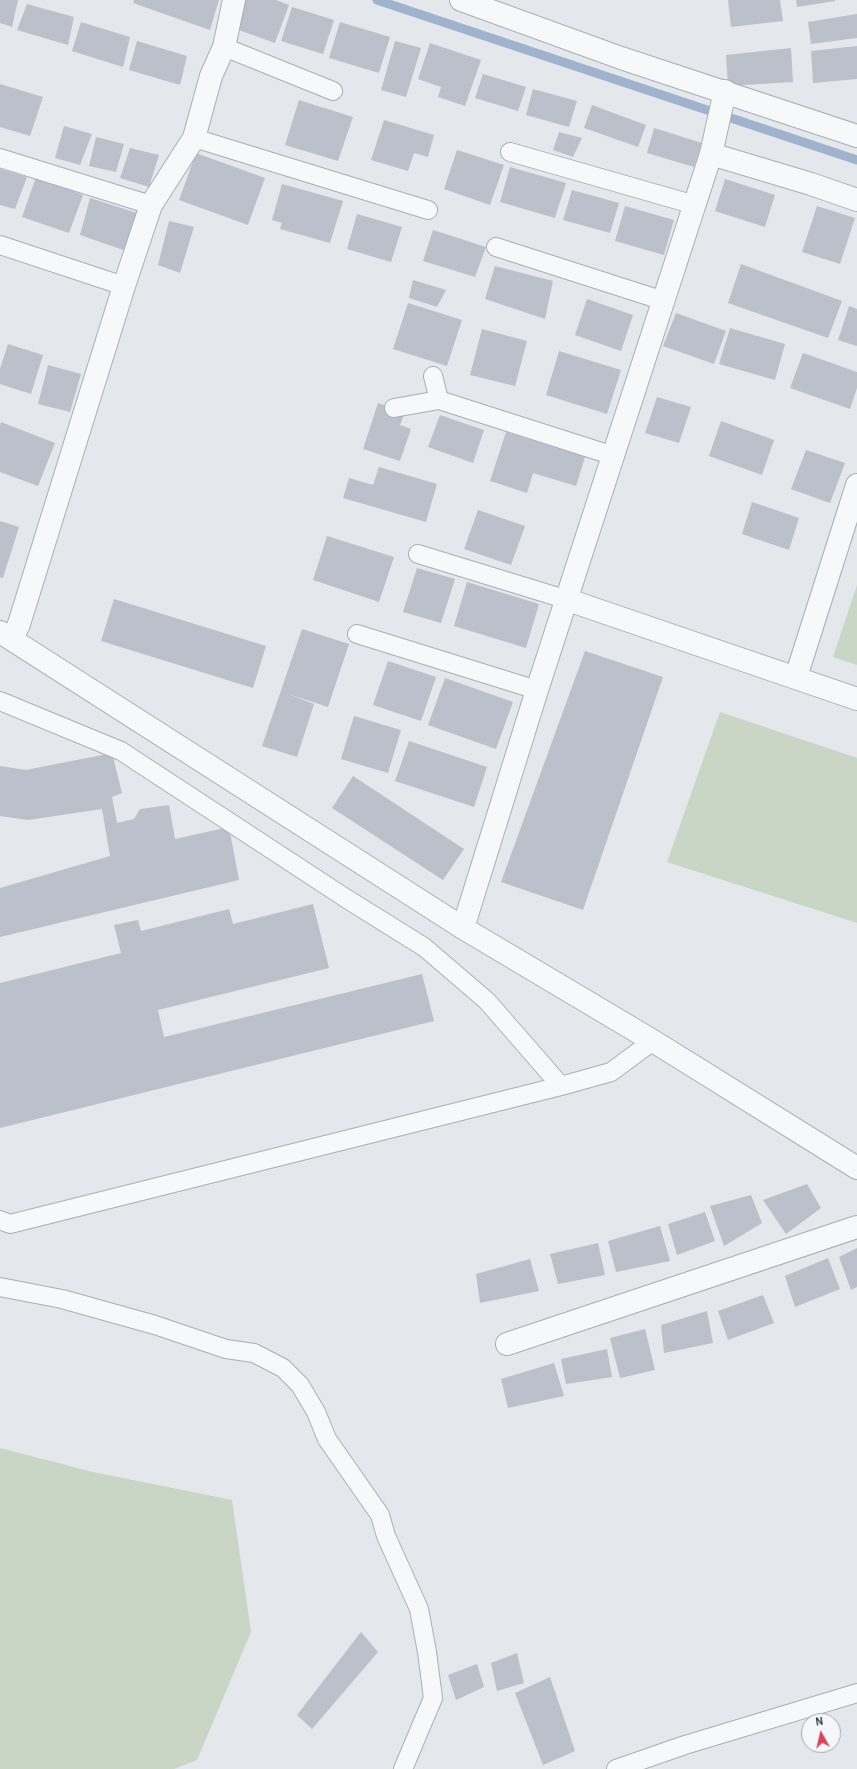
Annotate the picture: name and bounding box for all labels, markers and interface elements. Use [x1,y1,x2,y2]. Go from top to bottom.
north arrow [801,1713,841,1753]
text: N [815,1715,824,1729]

